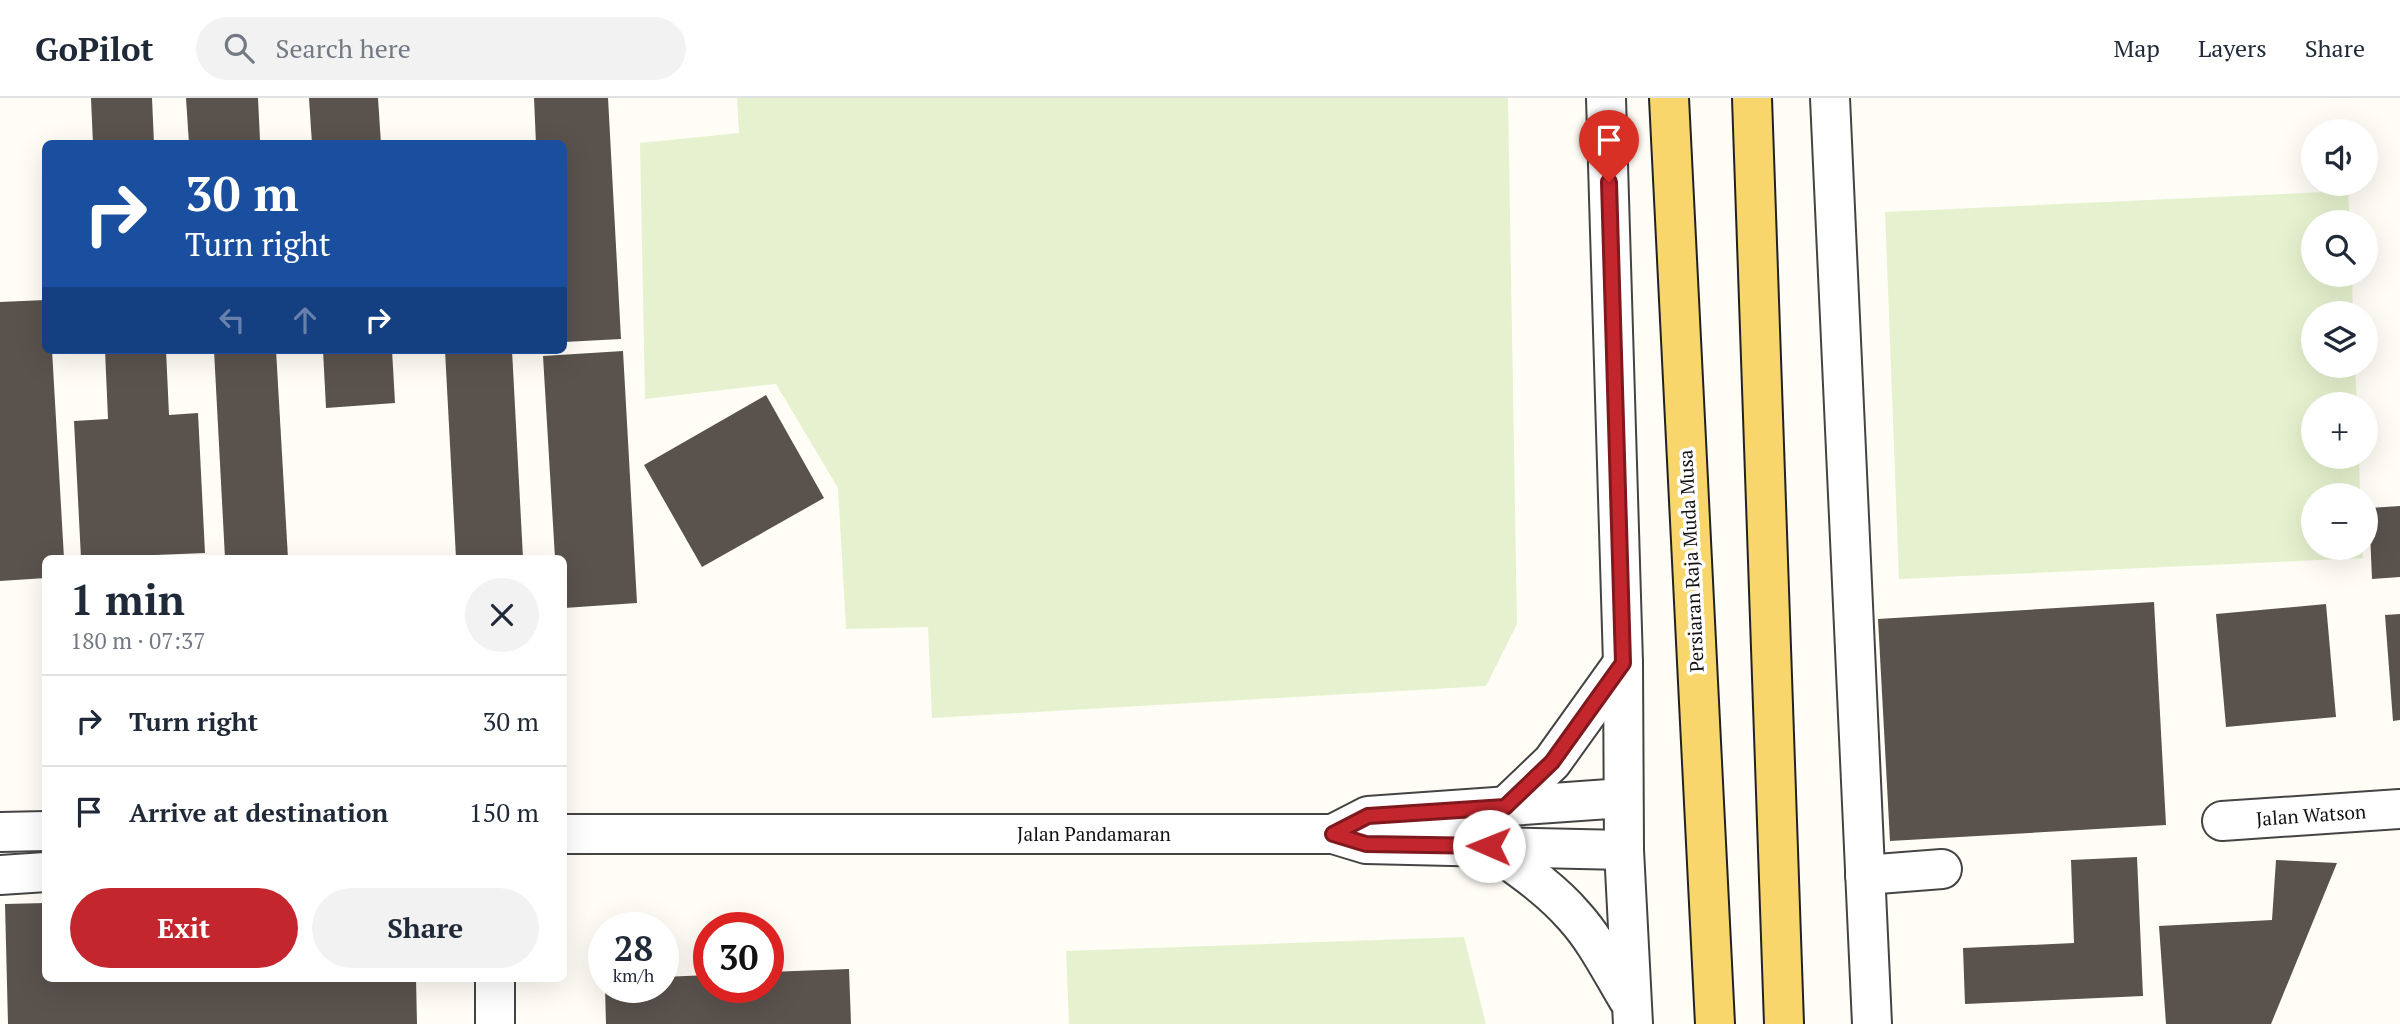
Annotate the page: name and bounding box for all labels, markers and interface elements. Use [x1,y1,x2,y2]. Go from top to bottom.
search box [196,17,686,80]
text: GoPilot [35,27,154,70]
icon: search [220,29,258,67]
text: Search here [276,31,411,65]
text: Map [2113,32,2160,64]
text: Layers [2198,32,2267,64]
text: Share [2305,32,2365,64]
pin [1579,110,1639,182]
map controls [2301,119,2378,560]
button: sound [2301,119,2378,196]
icon: arrive [1590,121,1628,159]
text: 30 m [185,160,299,225]
icon: right [70,168,161,259]
button: search [2301,210,2378,287]
text: Turn right [185,223,331,265]
icon: left [213,301,251,339]
icon: ahead [286,301,324,339]
icon: right [359,301,397,339]
button: layers [2301,301,2378,378]
button: + [2301,392,2378,469]
street label: Persiaran Raja Muda Musa [1672,449,1709,673]
button: − [2301,483,2378,560]
text: 1 min [70,571,185,627]
button: close [465,578,539,652]
text: 180 m · 07:37 [70,625,205,656]
icon: right [70,702,108,740]
text: Turn right [129,704,258,738]
text: 30 m [483,704,539,738]
icon: arrive [70,793,108,831]
text: Arrive at destination [129,795,388,829]
text: 150 m [469,795,539,829]
street label: Jalan Watson [2255,798,2367,831]
position arrow [1452,809,1526,883]
street label: Jalan Pandamaran [1017,821,1171,846]
button: Exit [70,888,298,968]
button: Share [312,888,539,968]
speed limit sign: 30 [693,912,784,1003]
text: 28 [614,925,653,971]
text: km/h [613,963,654,987]

